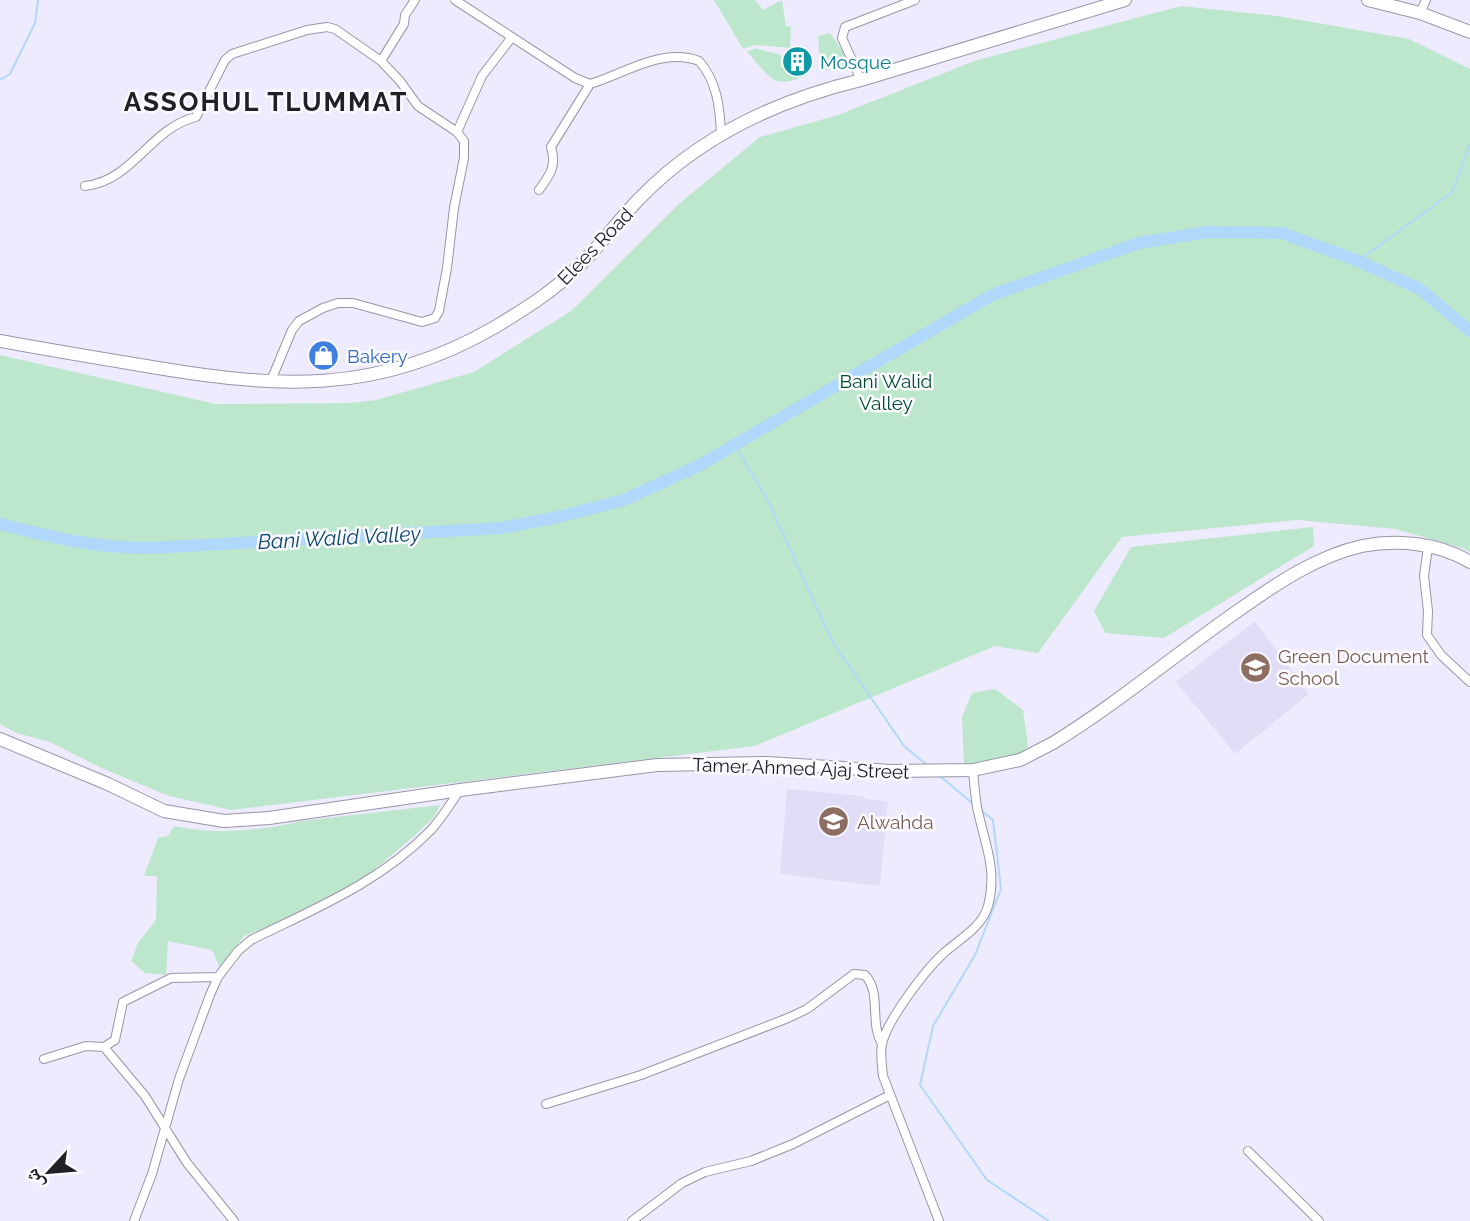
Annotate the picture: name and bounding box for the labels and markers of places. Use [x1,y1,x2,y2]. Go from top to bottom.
building icon: Mosque [780,45,814,79]
place label: Mosque [820,51,891,73]
shop icon: Bakery [307,339,341,373]
place label: Bakery [347,345,408,367]
place label: Green Document School [1278,645,1429,689]
school or university icon: Green Document School [1238,650,1272,684]
school or university icon: Alwahda [817,805,851,839]
place label: Alwahda [857,811,934,833]

